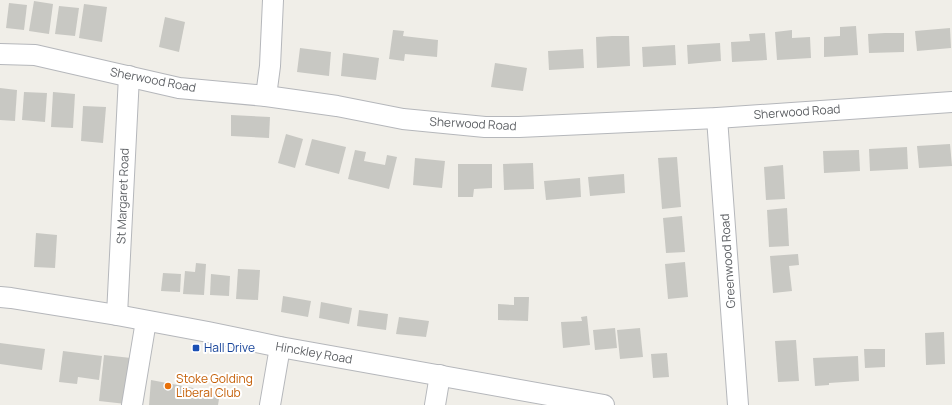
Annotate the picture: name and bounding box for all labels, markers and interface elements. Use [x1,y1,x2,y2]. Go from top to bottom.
street label: Sherwood Road [109,63,197,96]
street label: Sherwood Road [753,100,841,123]
street label: Sherwood Road [429,113,517,134]
street label: St Margaret Road [112,148,133,244]
street label: Greenwood Road [716,213,739,309]
street label: Hinckley Road [274,337,354,368]
place label: Hall Drive [204,339,255,356]
marker: Hall Drive [191,343,201,353]
place label: Stoke Golding Liberal Club [176,370,253,401]
marker: Stoke Golding Liberal Club [163,381,173,391]

